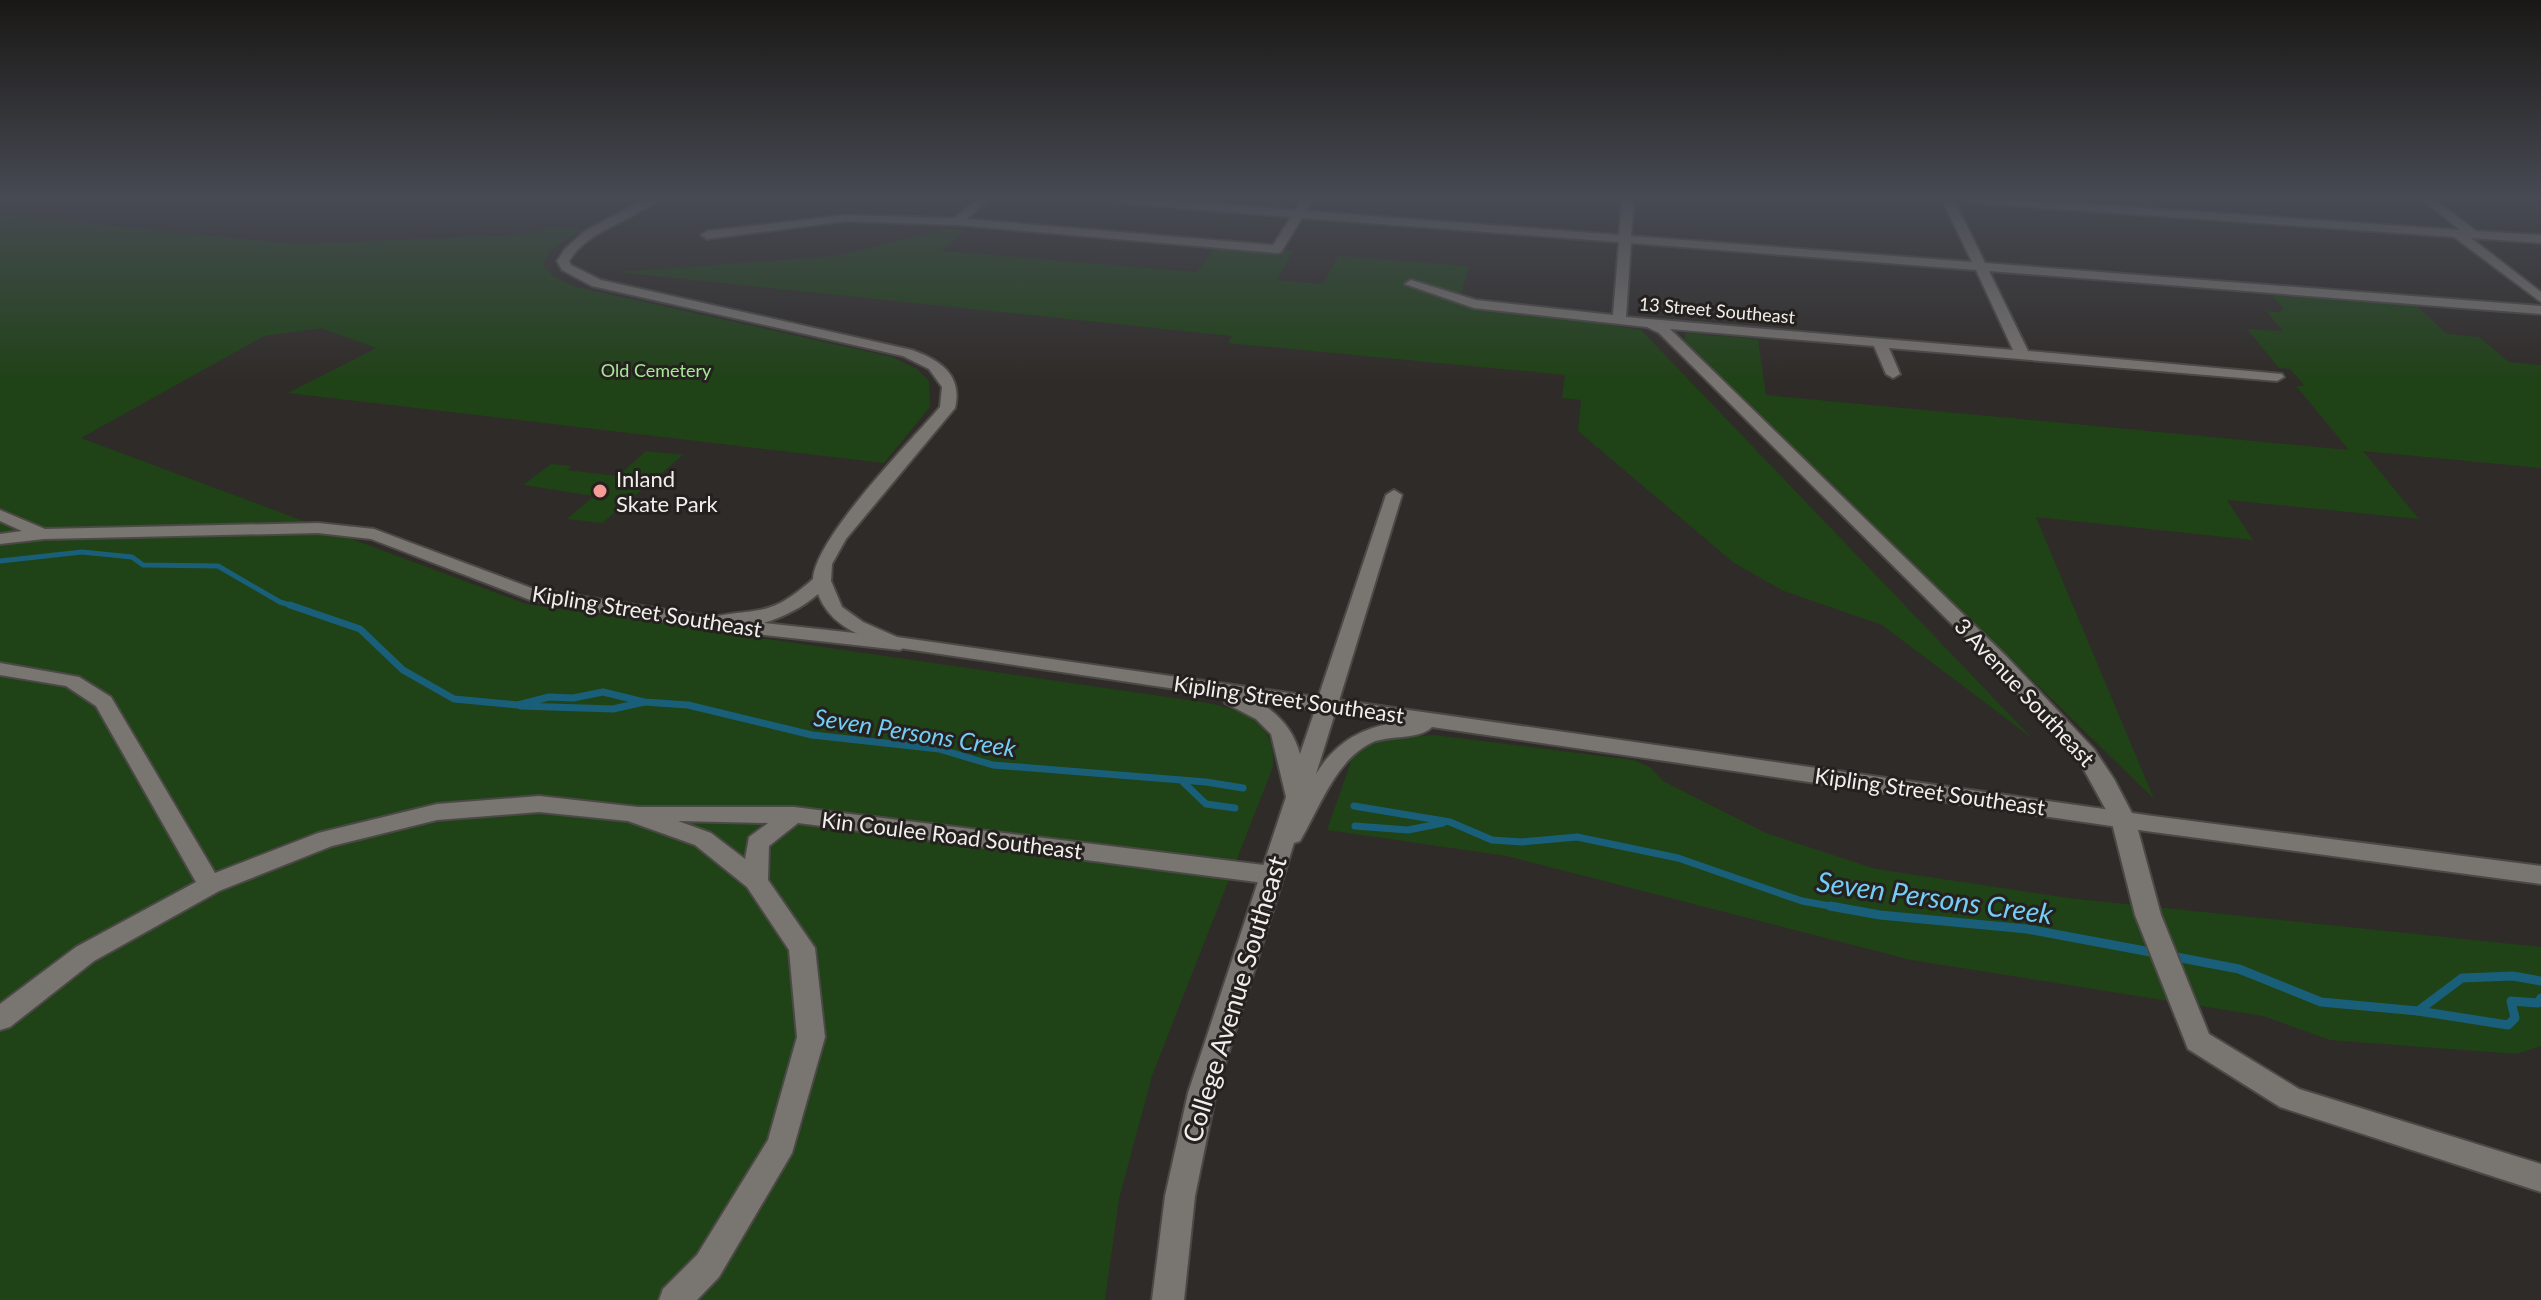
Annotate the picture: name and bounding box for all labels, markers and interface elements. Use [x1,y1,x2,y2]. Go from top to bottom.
street label: 13 Street Southeast [1638,292,1797,328]
park label: Old Cemetery [601,359,712,381]
place label: Inland Skate Park [616,465,719,517]
marker: Inland Skate Park [591,482,609,500]
street label: Kipling Street Southeast [530,579,764,643]
street label: 3 Avenue Southeast [1949,612,2101,772]
street label: Kipling Street Southeast [1172,669,1406,729]
water label: Seven Persons Creek [812,702,1019,762]
street label: Kipling Street Southeast [1813,761,2047,821]
street label: Kin Coulee Road Southeast [820,806,1084,864]
street label: College Avenue Southeast [1175,851,1293,1146]
water label: Seven Persons Creek [1815,864,2056,930]

